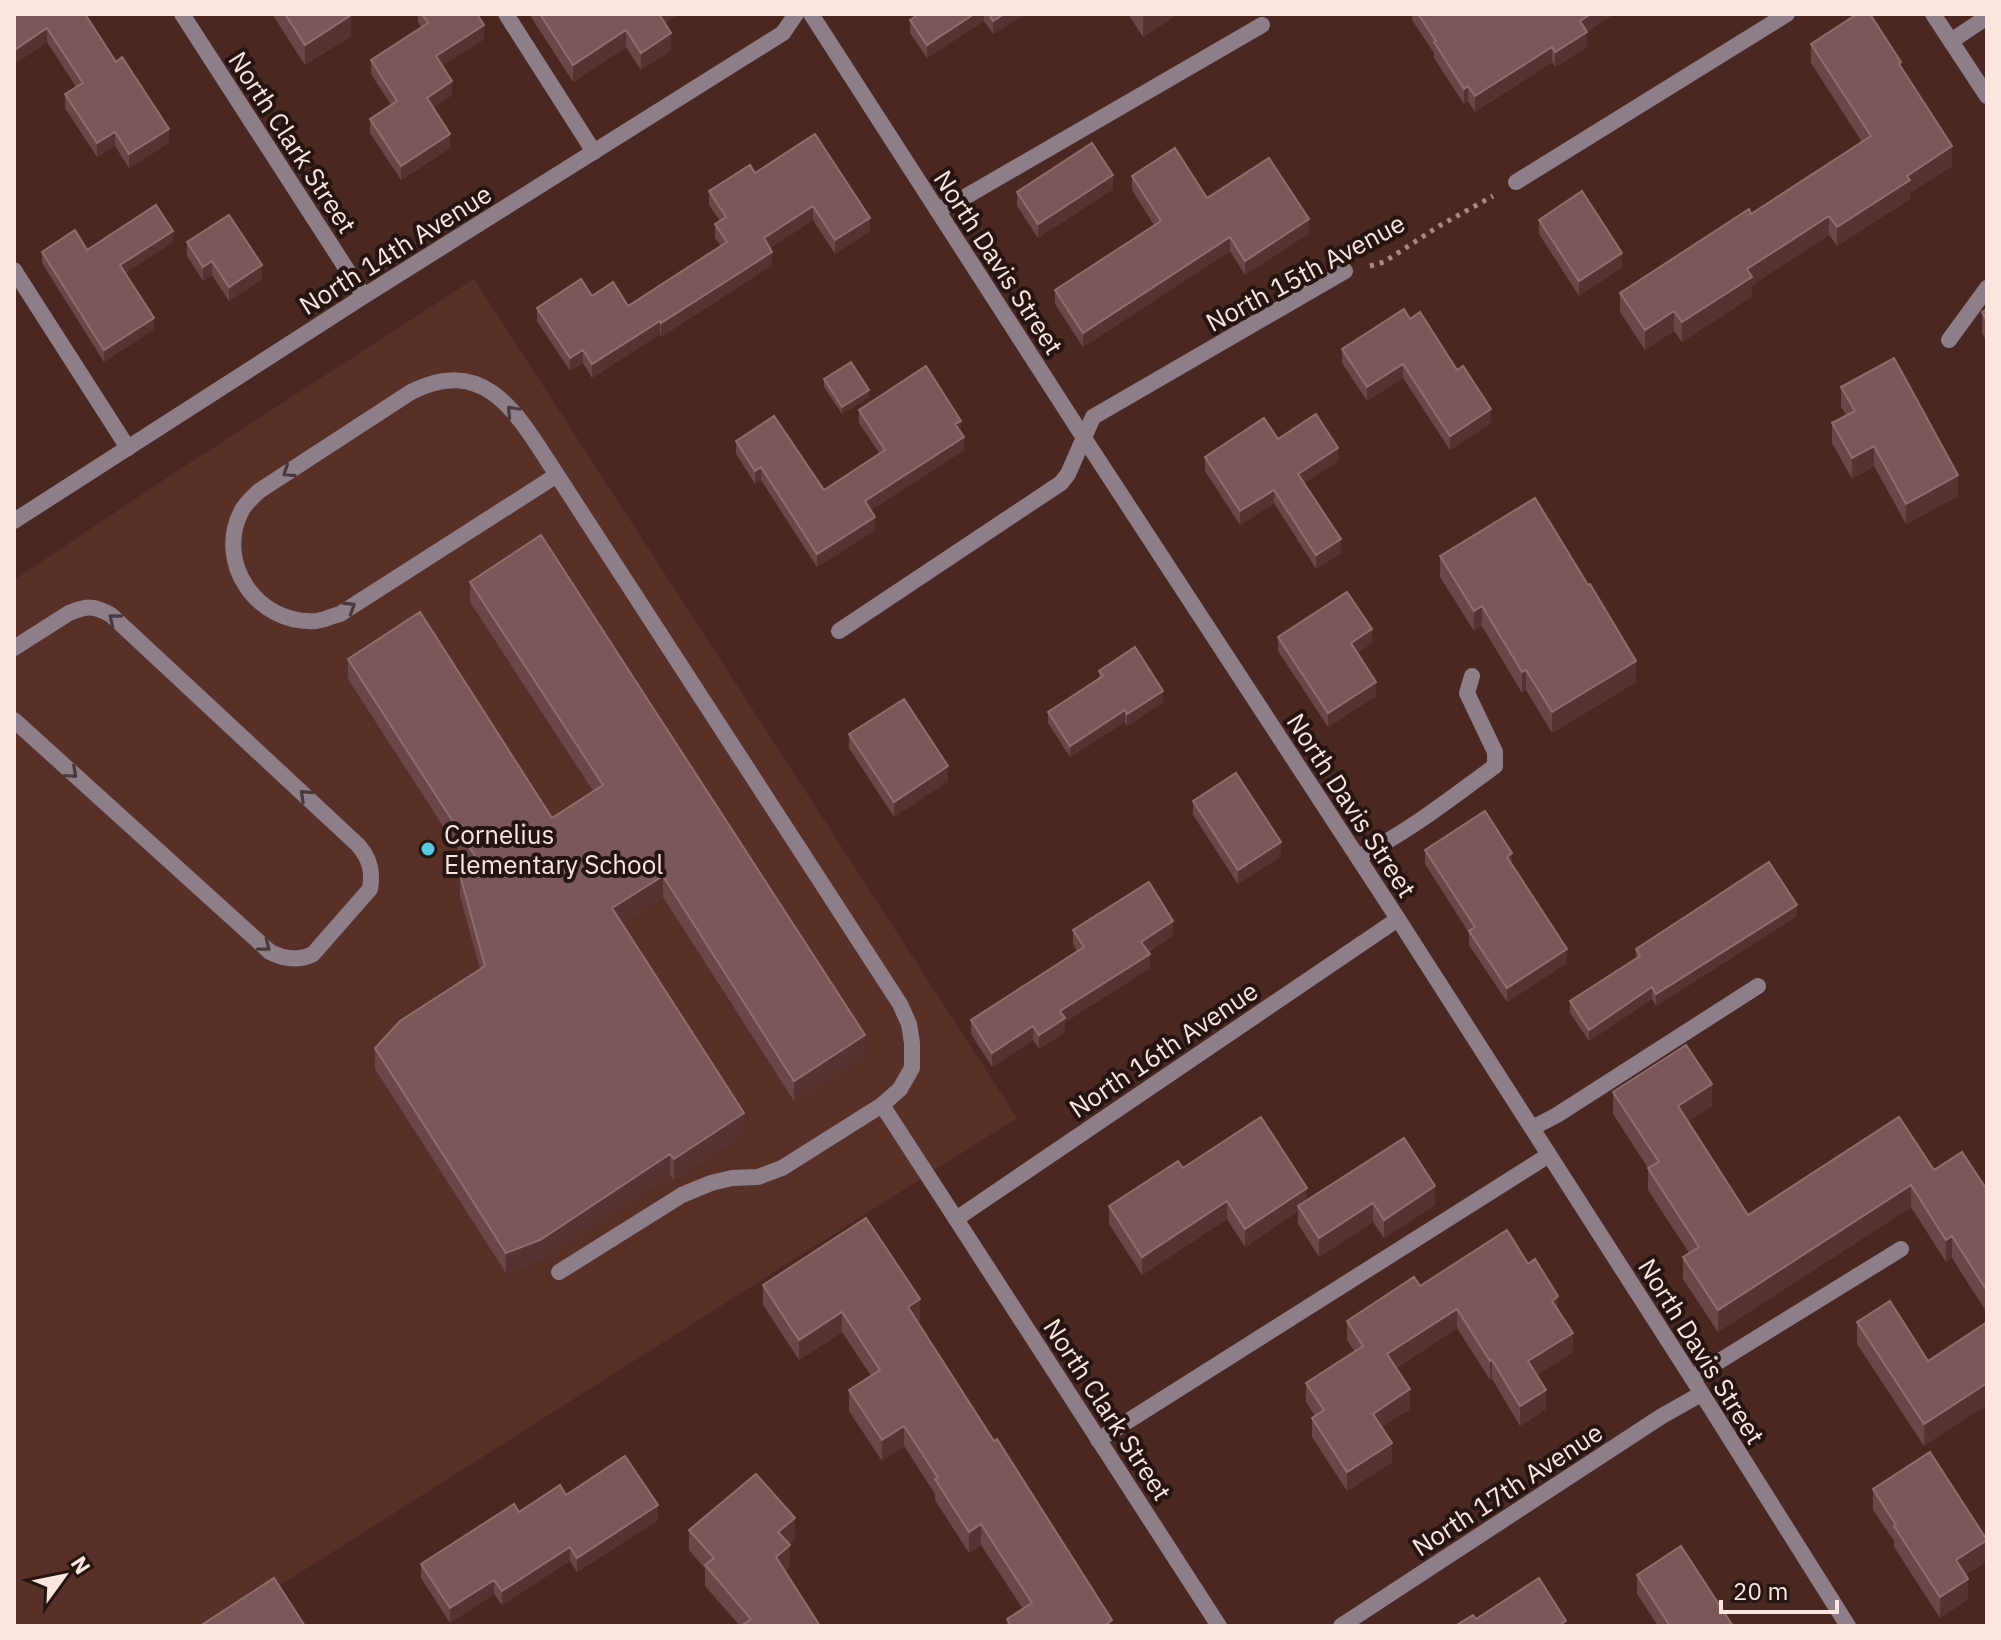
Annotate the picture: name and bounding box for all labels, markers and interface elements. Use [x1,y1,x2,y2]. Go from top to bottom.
street label: North Clark Street [221,45,365,239]
street label: North Davis Street [927,163,1071,361]
street label: North 14th Avenue [292,176,498,322]
street label: North 15th Avenue [1200,205,1410,339]
one-way arrow [507,406,522,420]
one-way arrow [283,462,297,477]
one-way arrow [341,602,356,617]
one-way arrow [109,614,123,629]
street label: North Davis Street [1280,706,1424,904]
one-way arrow [62,763,77,777]
one-way arrow [300,790,314,805]
place label: Cornelius Elementary School [444,817,663,881]
marker: Cornelius Elementary School [419,840,437,858]
one-way arrow [256,937,271,951]
street label: North 16th Avenue [1062,973,1264,1125]
street label: North Davis Street [1631,1252,1773,1450]
street label: North Clark Street [1036,1312,1180,1506]
street label: North 17th Avenue [1405,1415,1609,1563]
north arrow [24,1536,104,1616]
text: N [65,1550,98,1579]
scale bar [1721,1564,1837,1614]
text: 20 m [1733,1575,1788,1607]

